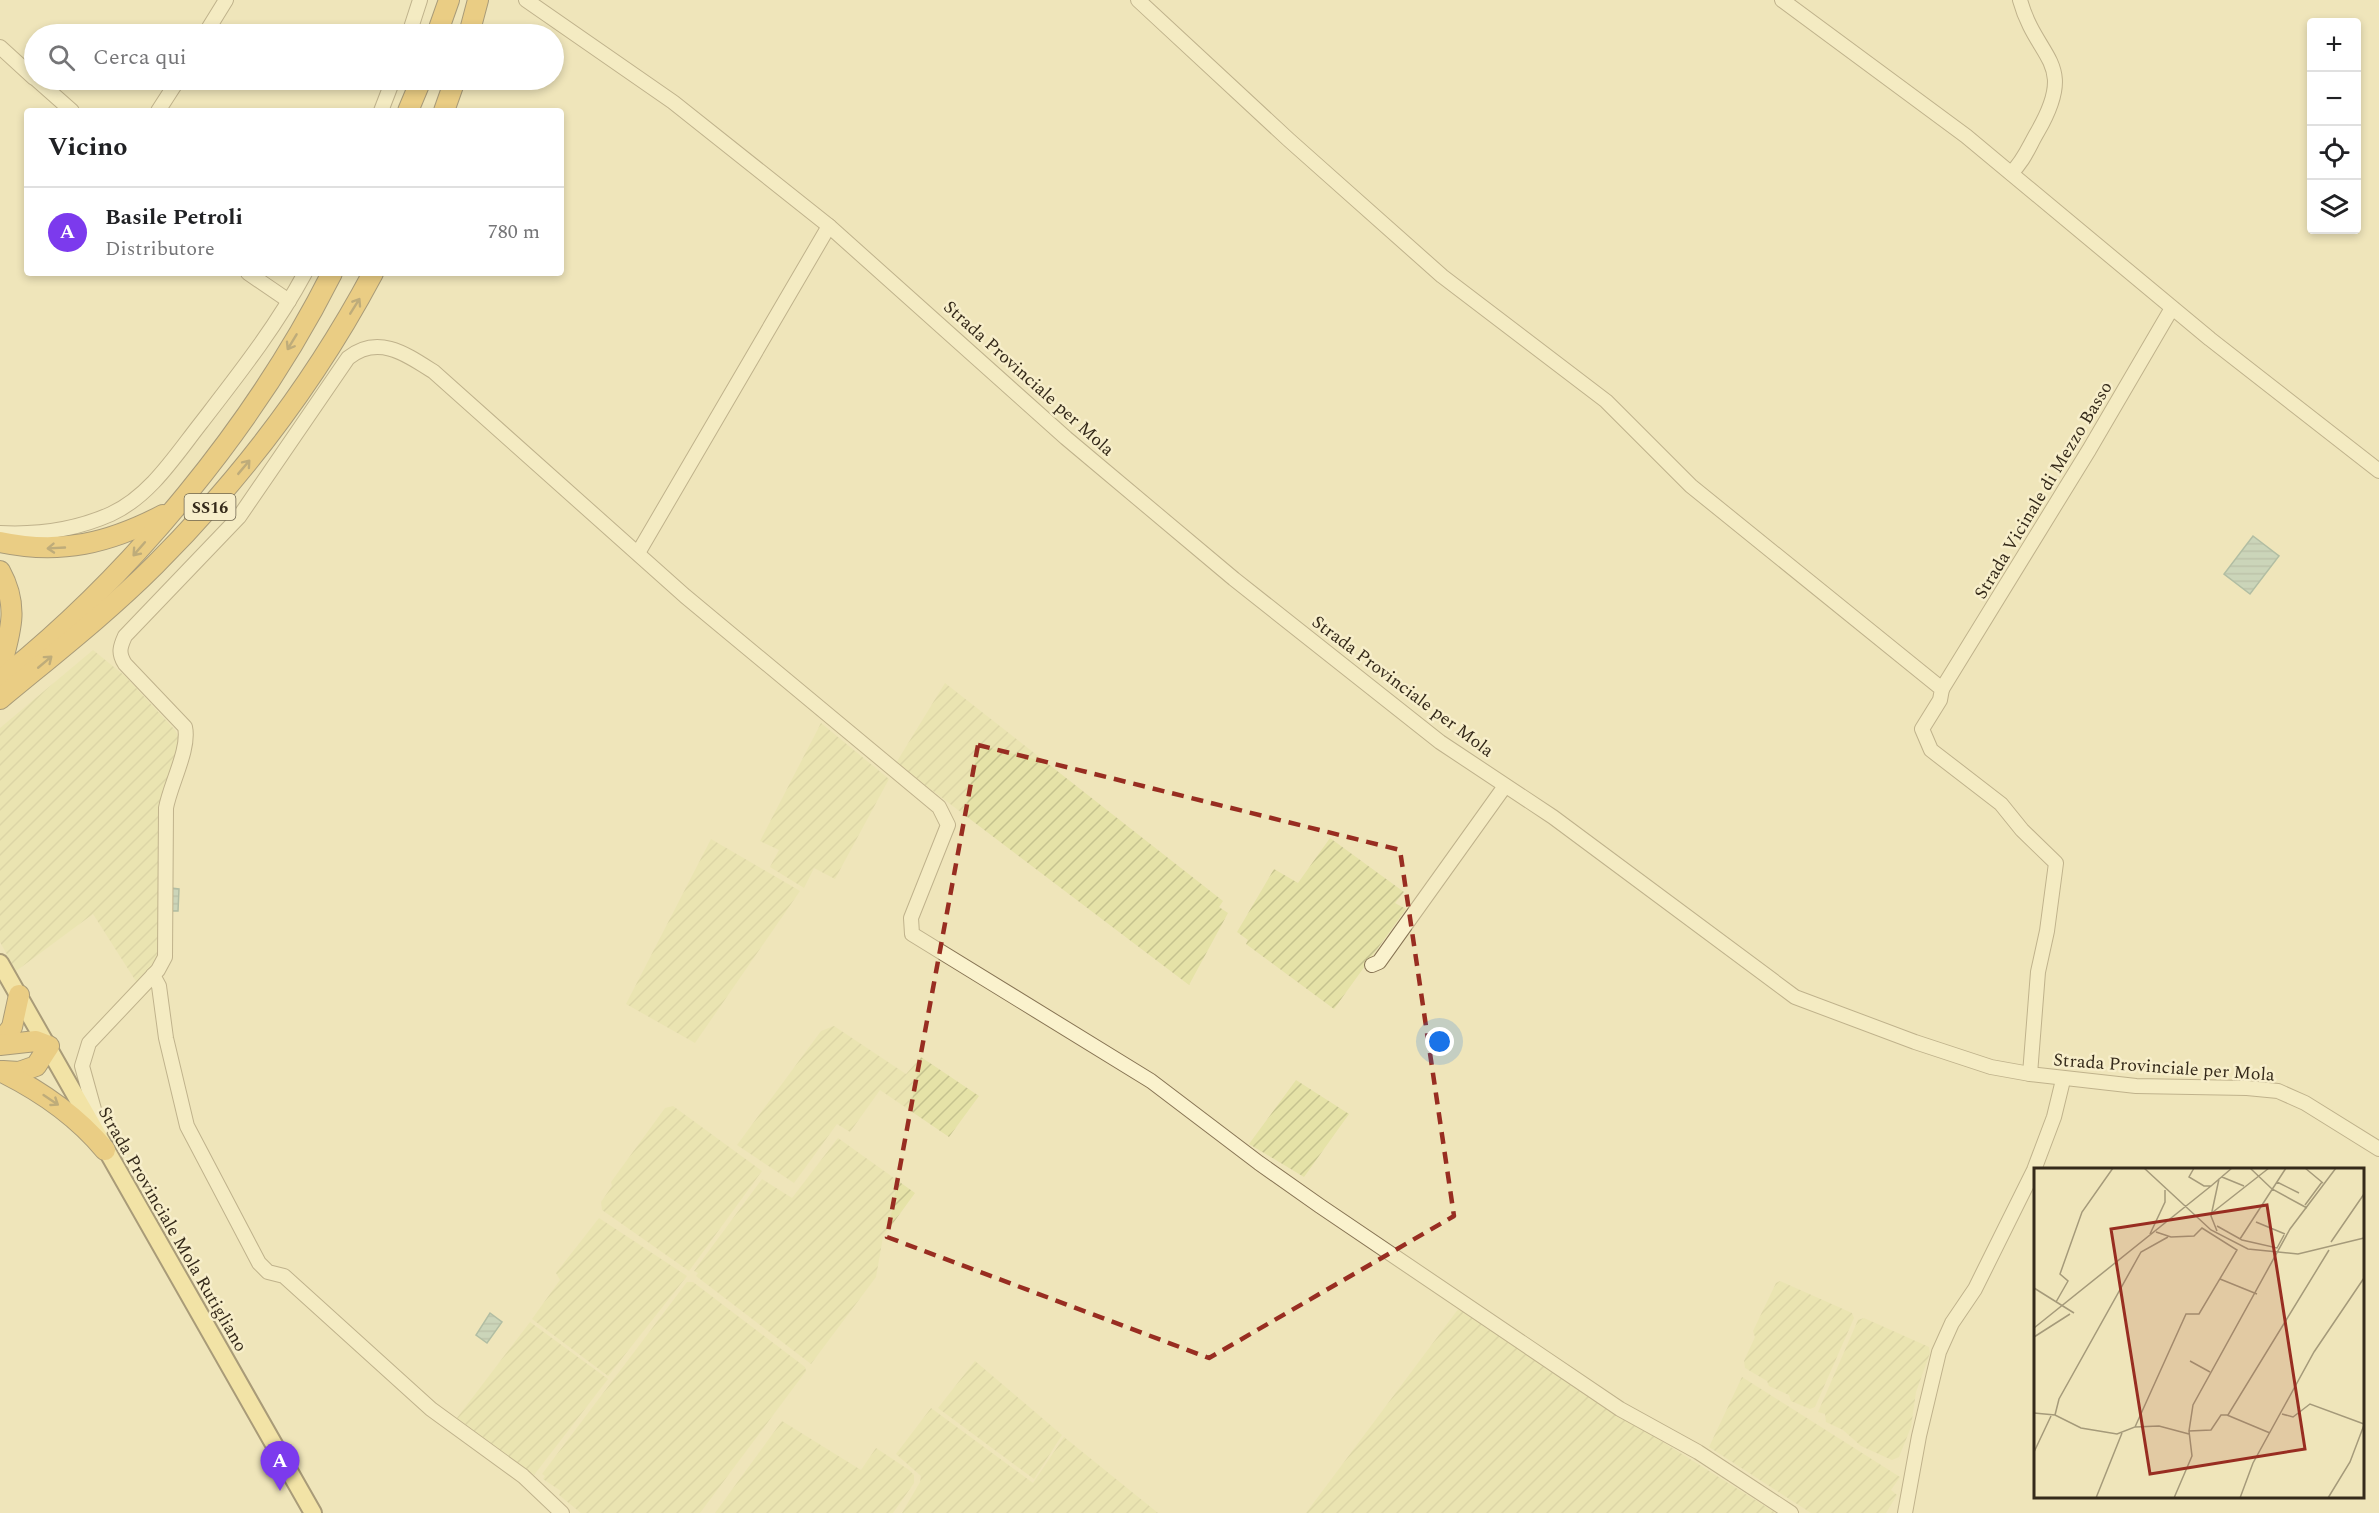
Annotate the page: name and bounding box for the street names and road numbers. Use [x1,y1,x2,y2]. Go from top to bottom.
street label: Strada Provinciale per Mola [937,294,1120,463]
street label: Strada Vicinale di Mezzo Basso [1968,376,2119,604]
road number: SS16 [184,494,236,520]
street label: Strada Provinciale per Mola [1306,609,1500,764]
street label: Strada Provinciale per Mola [2052,1046,2276,1089]
street label: Strada Provinciale Mola Rutigliano [91,1102,254,1357]

